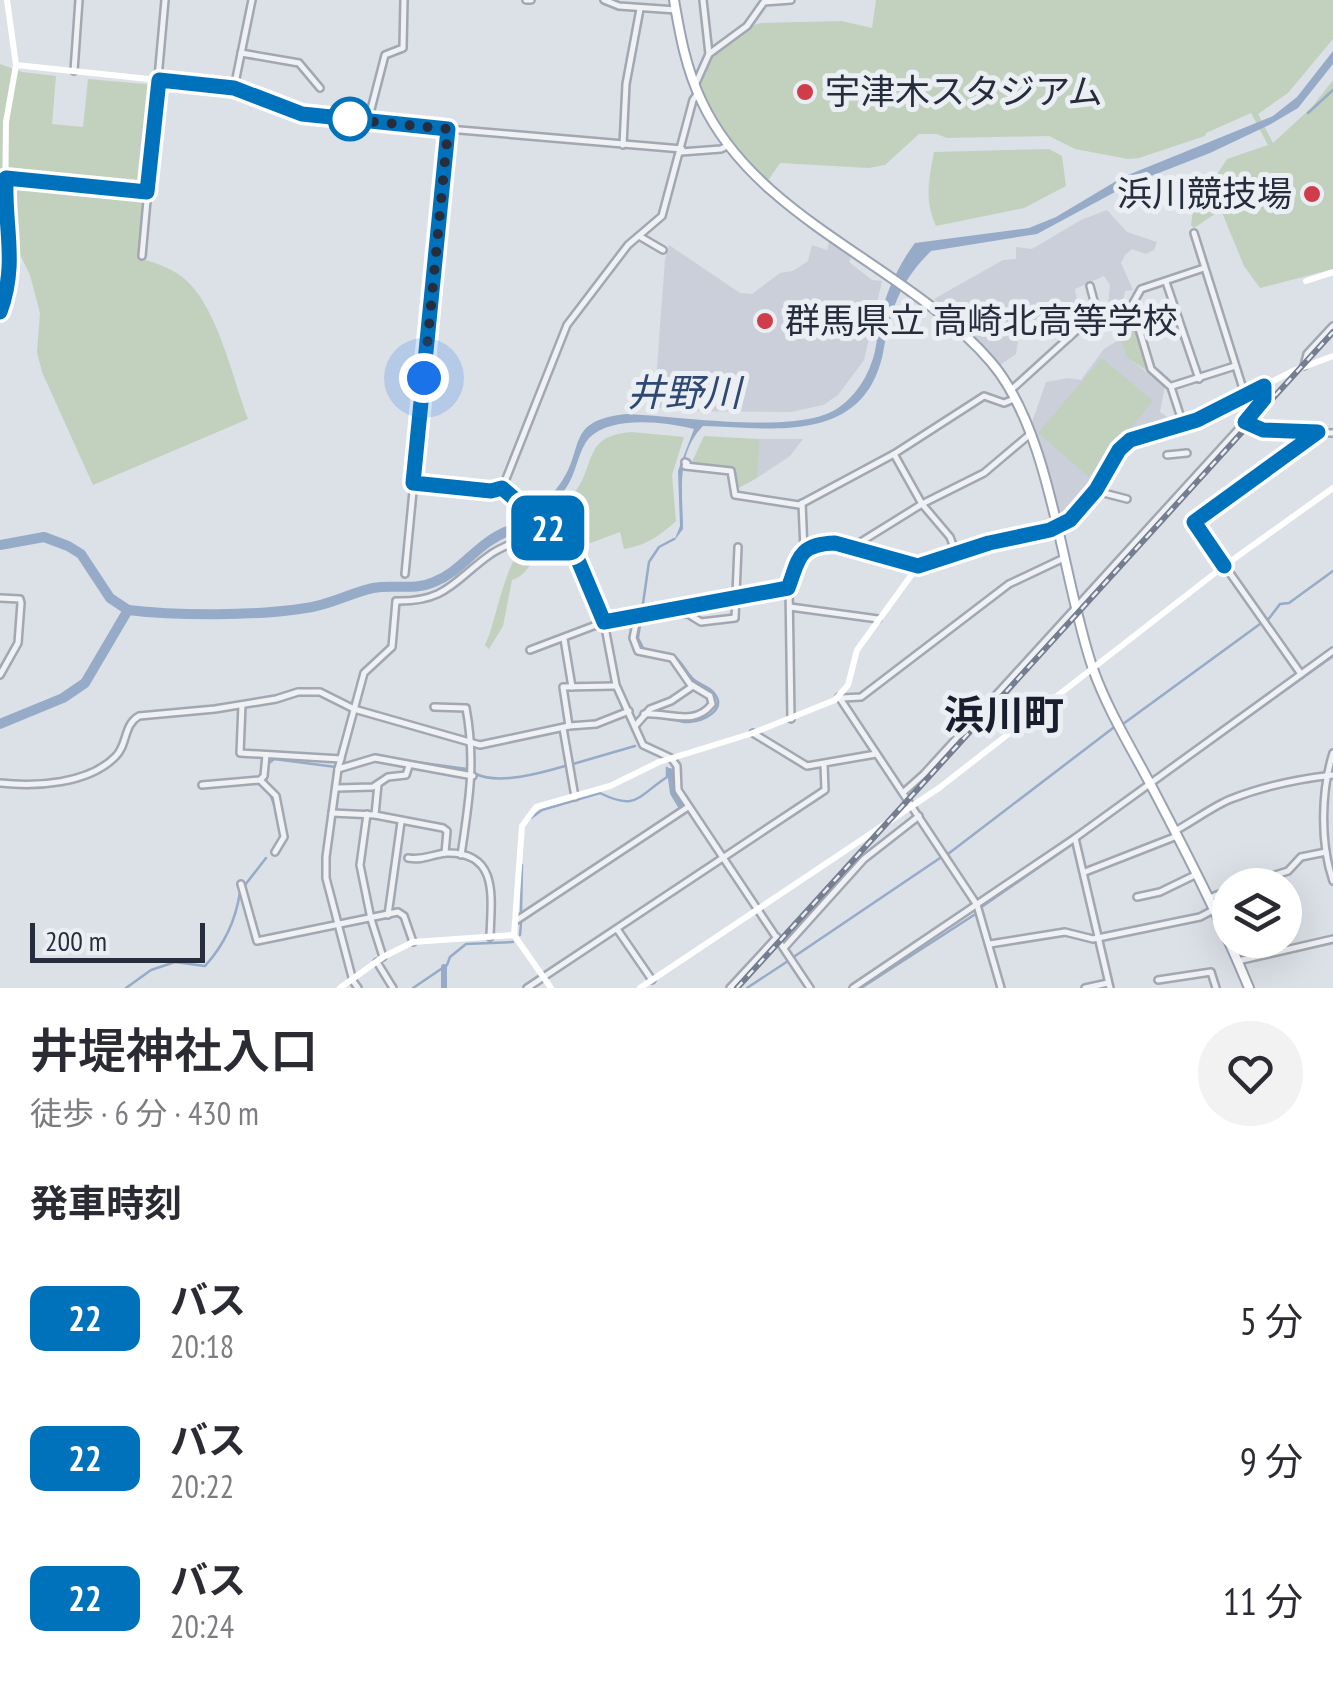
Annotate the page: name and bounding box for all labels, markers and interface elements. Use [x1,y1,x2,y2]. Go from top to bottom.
place label: 宇津木スタジアム [825,68,1103,114]
marker: 宇津木スタジアム [794,81,816,103]
unlabelled marker [329,98,371,140]
place label: 浜川競技場 [1117,170,1292,216]
marker: 浜川競技場 [1301,183,1323,205]
place label: 群馬県立 高崎北高等学校 [785,297,1177,343]
marker: 群馬県立 高崎北高等学校 [754,310,776,332]
your location [399,353,449,403]
water label: 井野川 [627,367,745,416]
line badge: 22 [503,496,593,560]
text: 22 [531,505,565,551]
district label: 浜川町 [944,688,1064,740]
map controls [1212,868,1302,958]
button: layers [1212,868,1302,958]
scale bar [30,918,205,963]
text: 200 m [45,922,107,959]
text: 井堤神社入口 [30,1019,318,1081]
button: heart [1198,1021,1303,1126]
text: 徒歩 · 6 分 · 430 m [30,1092,259,1134]
text: 発車時刻 [30,1178,182,1227]
text: バス [170,1275,246,1324]
text: 22 [68,1295,102,1341]
text: 5 分 [1240,1296,1303,1345]
text: 20:18 [170,1325,234,1367]
text: バス [170,1415,246,1464]
text: 22 [68,1435,102,1481]
text: 9 分 [1240,1436,1303,1485]
text: 20:22 [170,1465,234,1507]
text: バス [170,1555,246,1604]
text: 22 [68,1575,102,1621]
text: 11 分 [1223,1576,1303,1625]
text: 20:24 [170,1605,234,1647]

